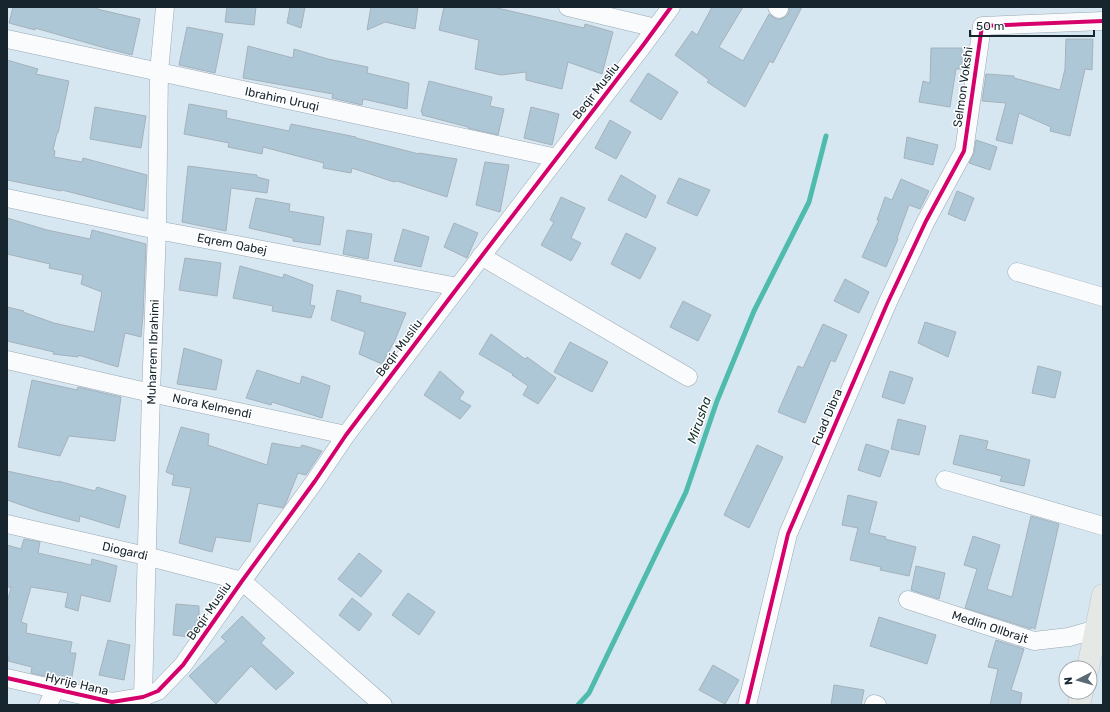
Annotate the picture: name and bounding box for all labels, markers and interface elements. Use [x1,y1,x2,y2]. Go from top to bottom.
scale bar [970,12,1094,38]
text: 50 m [976,19,1004,33]
street label: Selmon Vokshi [950,46,976,128]
street label: Beqir Musliu [570,60,622,122]
street label: Ibrahim Uruqi [244,84,321,114]
street label: Eqrem Qabej [196,230,268,258]
street label: Muharrem Ibrahimi [144,299,162,405]
street label: Beqir Musliu [373,317,425,379]
street label: Fuad Dibra [809,387,845,447]
street label: Nora Kelmendi [171,391,253,421]
water label: Mirusha [684,394,714,445]
street label: Diogardi [101,539,149,563]
street label: Beqir Musliu [184,579,234,643]
street label: Medlin Ollbrajt [950,608,1030,646]
north arrow [1058,660,1098,700]
street label: Hyrije Hana [44,670,110,698]
text: N [1062,676,1075,686]

